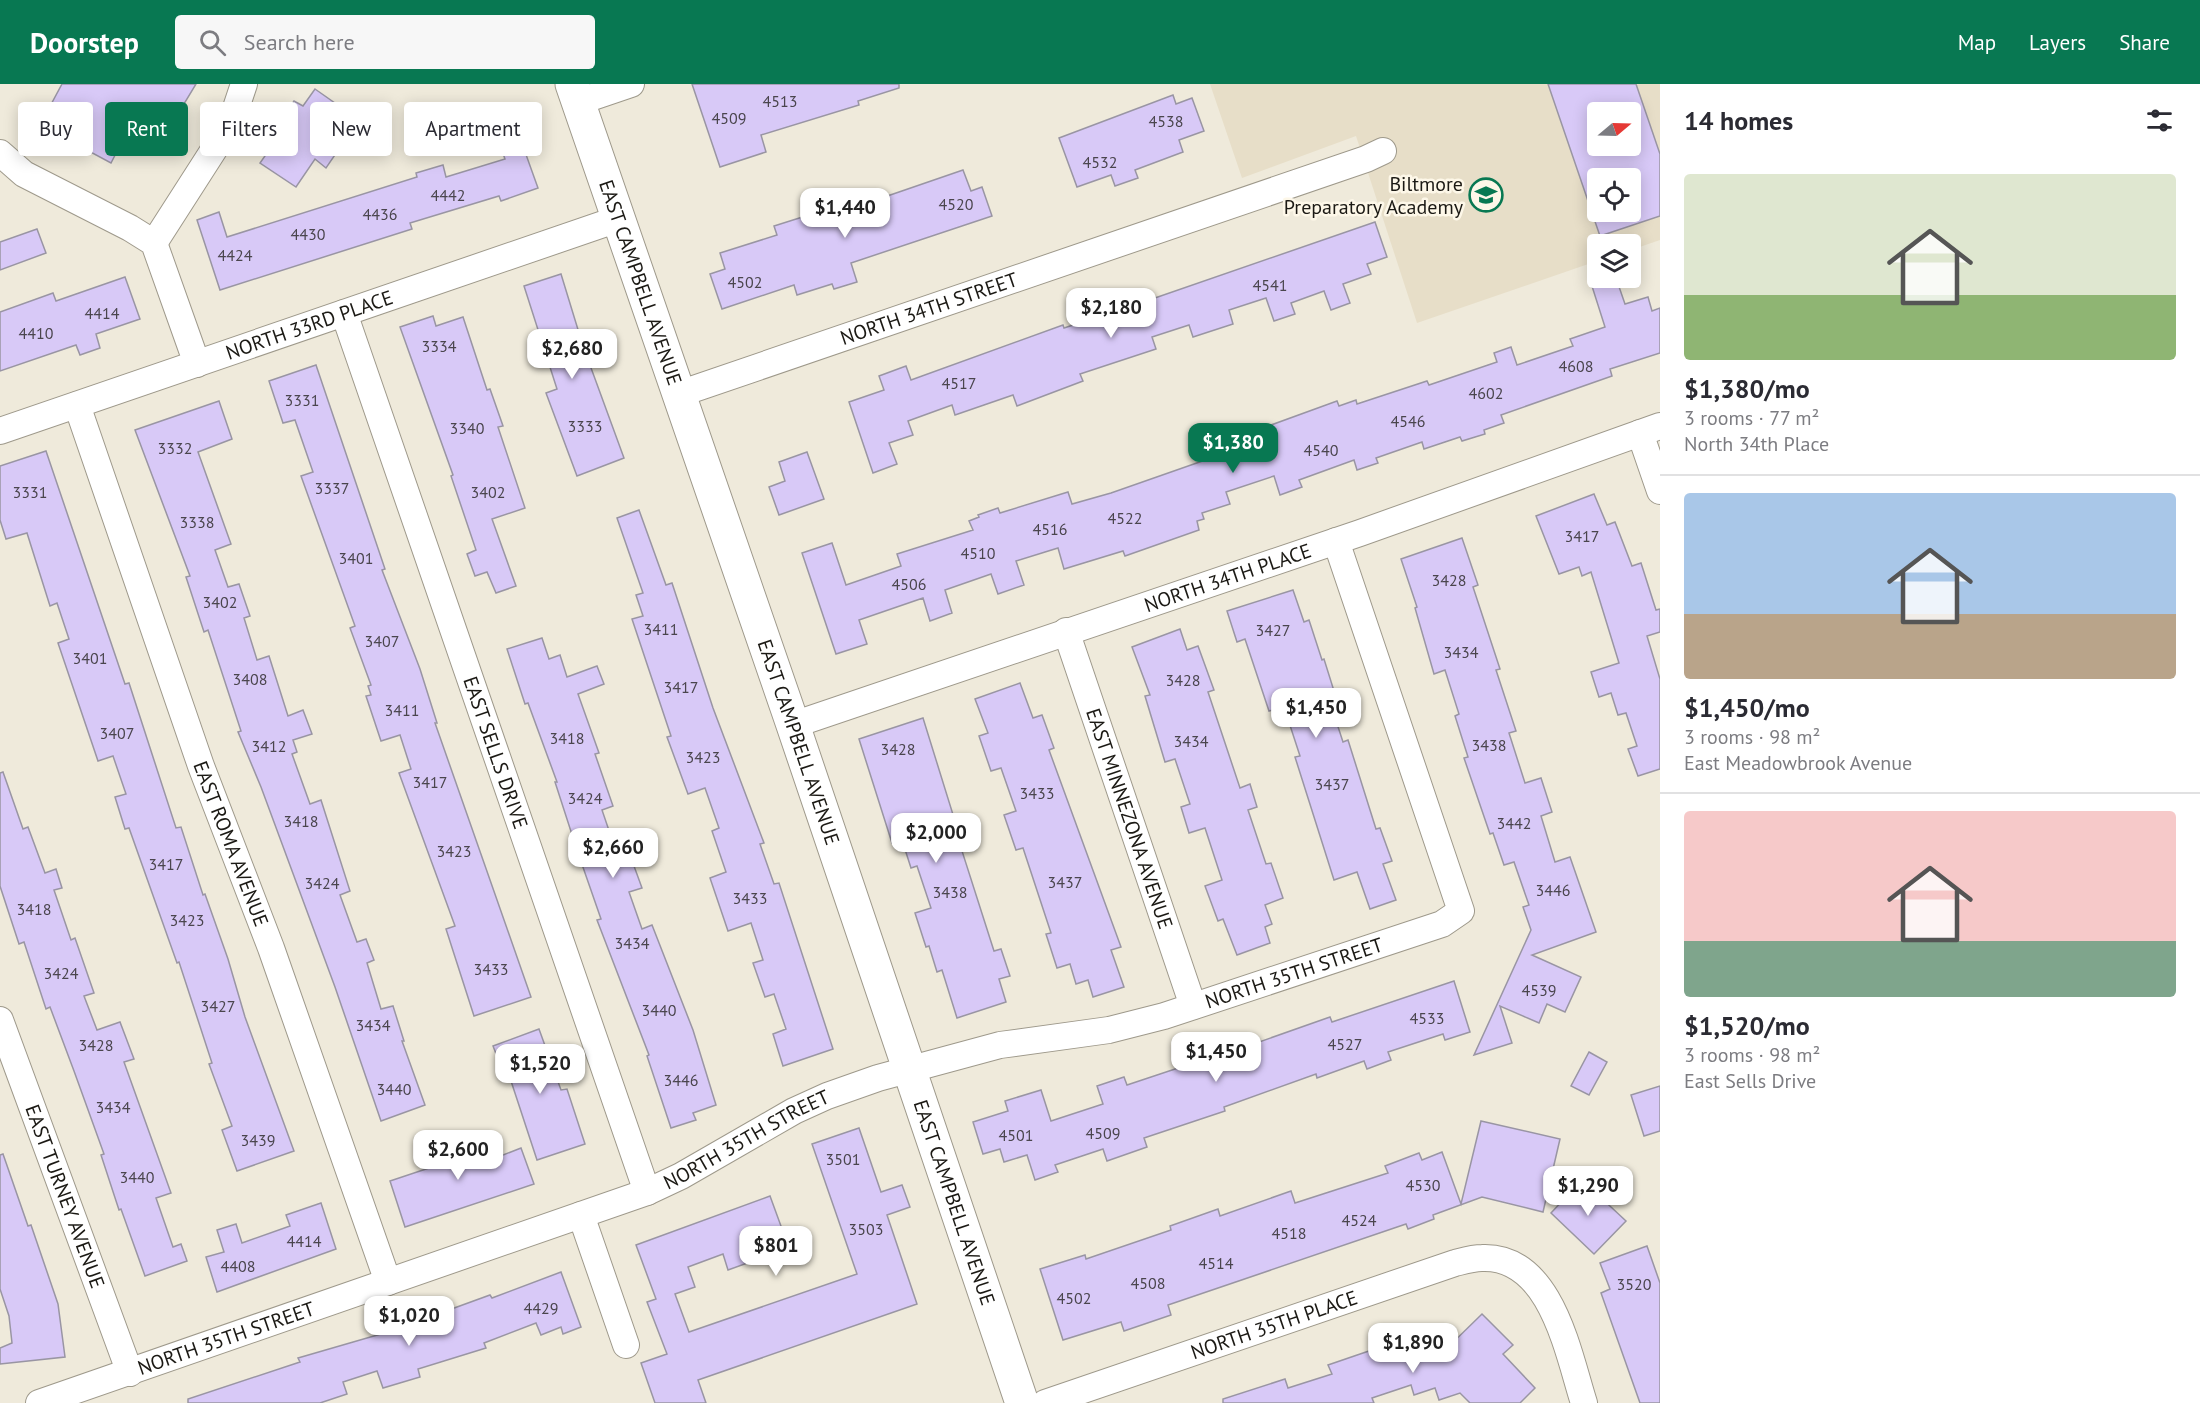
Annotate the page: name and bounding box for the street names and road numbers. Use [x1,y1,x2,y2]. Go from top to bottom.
street label: EAST CAMPBELL AVENUE [593,176,688,389]
street label: NORTH 34TH STREET [837,266,1021,351]
street label: NORTH 33RD PLACE [222,284,396,366]
street label: NORTH 34TH PLACE [1141,537,1315,618]
street label: EAST CAMPBELL AVENUE [751,636,846,848]
street label: EAST SELLS DRIVE [457,673,534,832]
street label: EAST MINNEZONA AVENUE [1080,705,1179,932]
street label: EAST ROMA AVENUE [187,757,274,930]
street label: NORTH 35TH STREET [1202,931,1386,1014]
street label: NORTH 35TH STREET [659,1084,833,1195]
street label: EAST CAMPBELL AVENUE [907,1096,1001,1309]
street label: EAST TURNEY AVENUE [19,1101,111,1292]
street label: NORTH 35TH PLACE [1187,1284,1361,1365]
street label: NORTH 35TH STREET [134,1295,318,1381]

